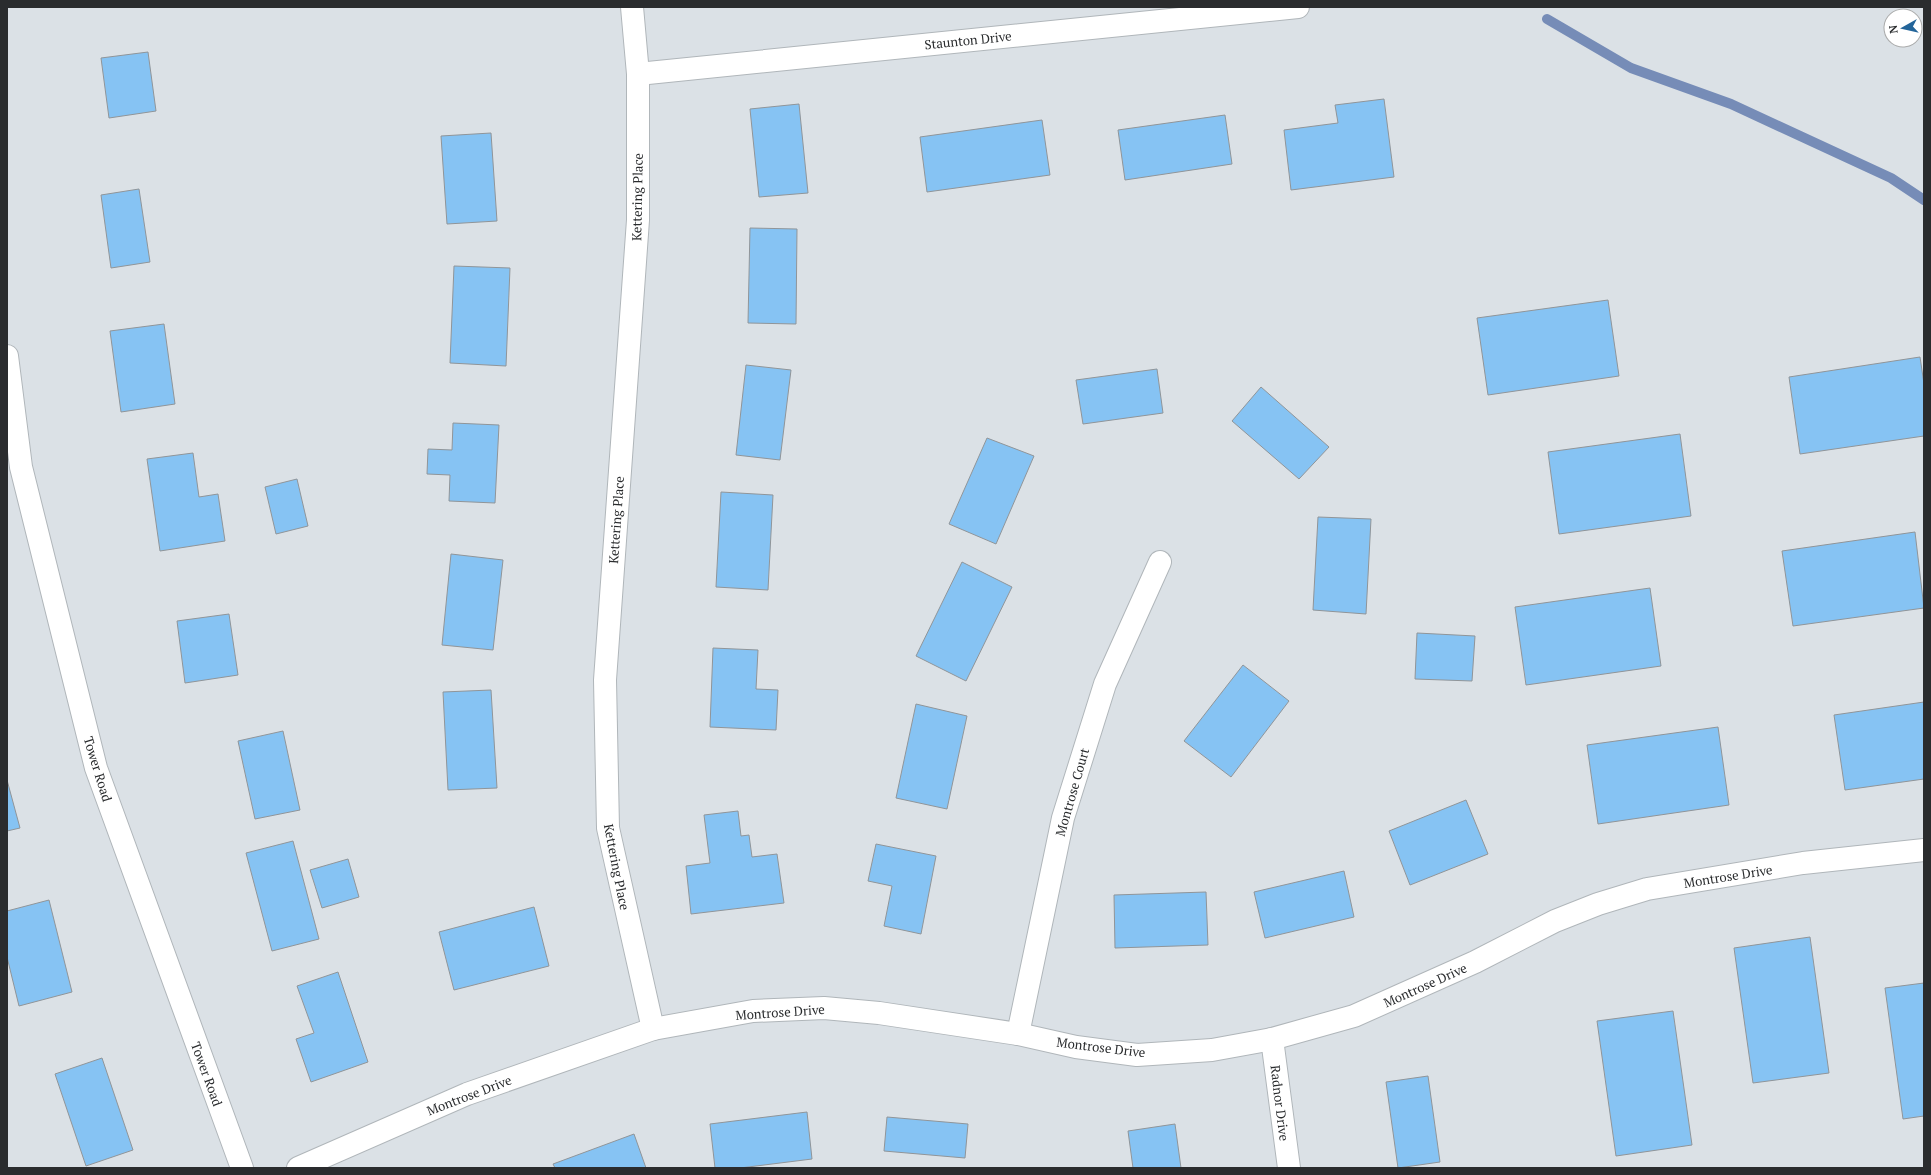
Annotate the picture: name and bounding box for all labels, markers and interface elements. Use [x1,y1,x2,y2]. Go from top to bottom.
north arrow [1883,8,1923,48]
text: N [1885,24,1901,34]
street label: Staunton Drive [924,26,1012,54]
street label: Kettering Place [627,153,647,241]
street label: Kettering Place [604,476,628,564]
street label: Tower Road [80,734,116,804]
street label: Montrose Court [1051,746,1093,838]
street label: Kettering Place [600,822,634,912]
street label: Montrose Drive [1682,860,1774,892]
street label: Montrose Drive [1380,959,1470,1011]
street label: Montrose Drive [735,1000,825,1024]
street label: Montrose Drive [1055,1033,1147,1061]
street label: Tower Road [187,1039,227,1109]
street label: Radnor Drive [1266,1064,1294,1142]
street label: Montrose Drive [424,1071,514,1119]

